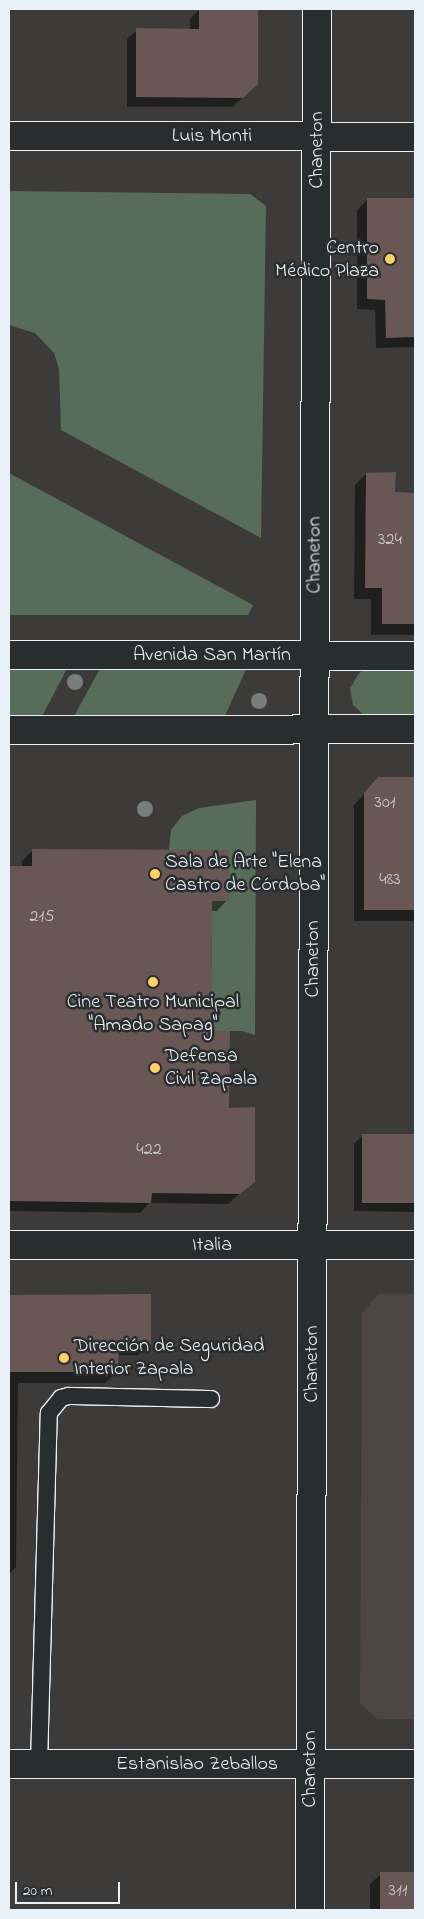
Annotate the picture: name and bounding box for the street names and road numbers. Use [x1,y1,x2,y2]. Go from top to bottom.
street label: Chaneton [305,111,329,189]
street label: Luis Monti [172,124,252,148]
street label: Chaneton [303,516,327,594]
street label: Avenida San Martín [133,643,291,667]
street label: Chaneton [301,920,325,998]
street label: Italia [192,1233,232,1257]
street label: Chaneton [300,1325,324,1403]
street label: Chaneton [298,1730,322,1808]
street label: Estanislao Zeballos [116,1752,278,1776]

